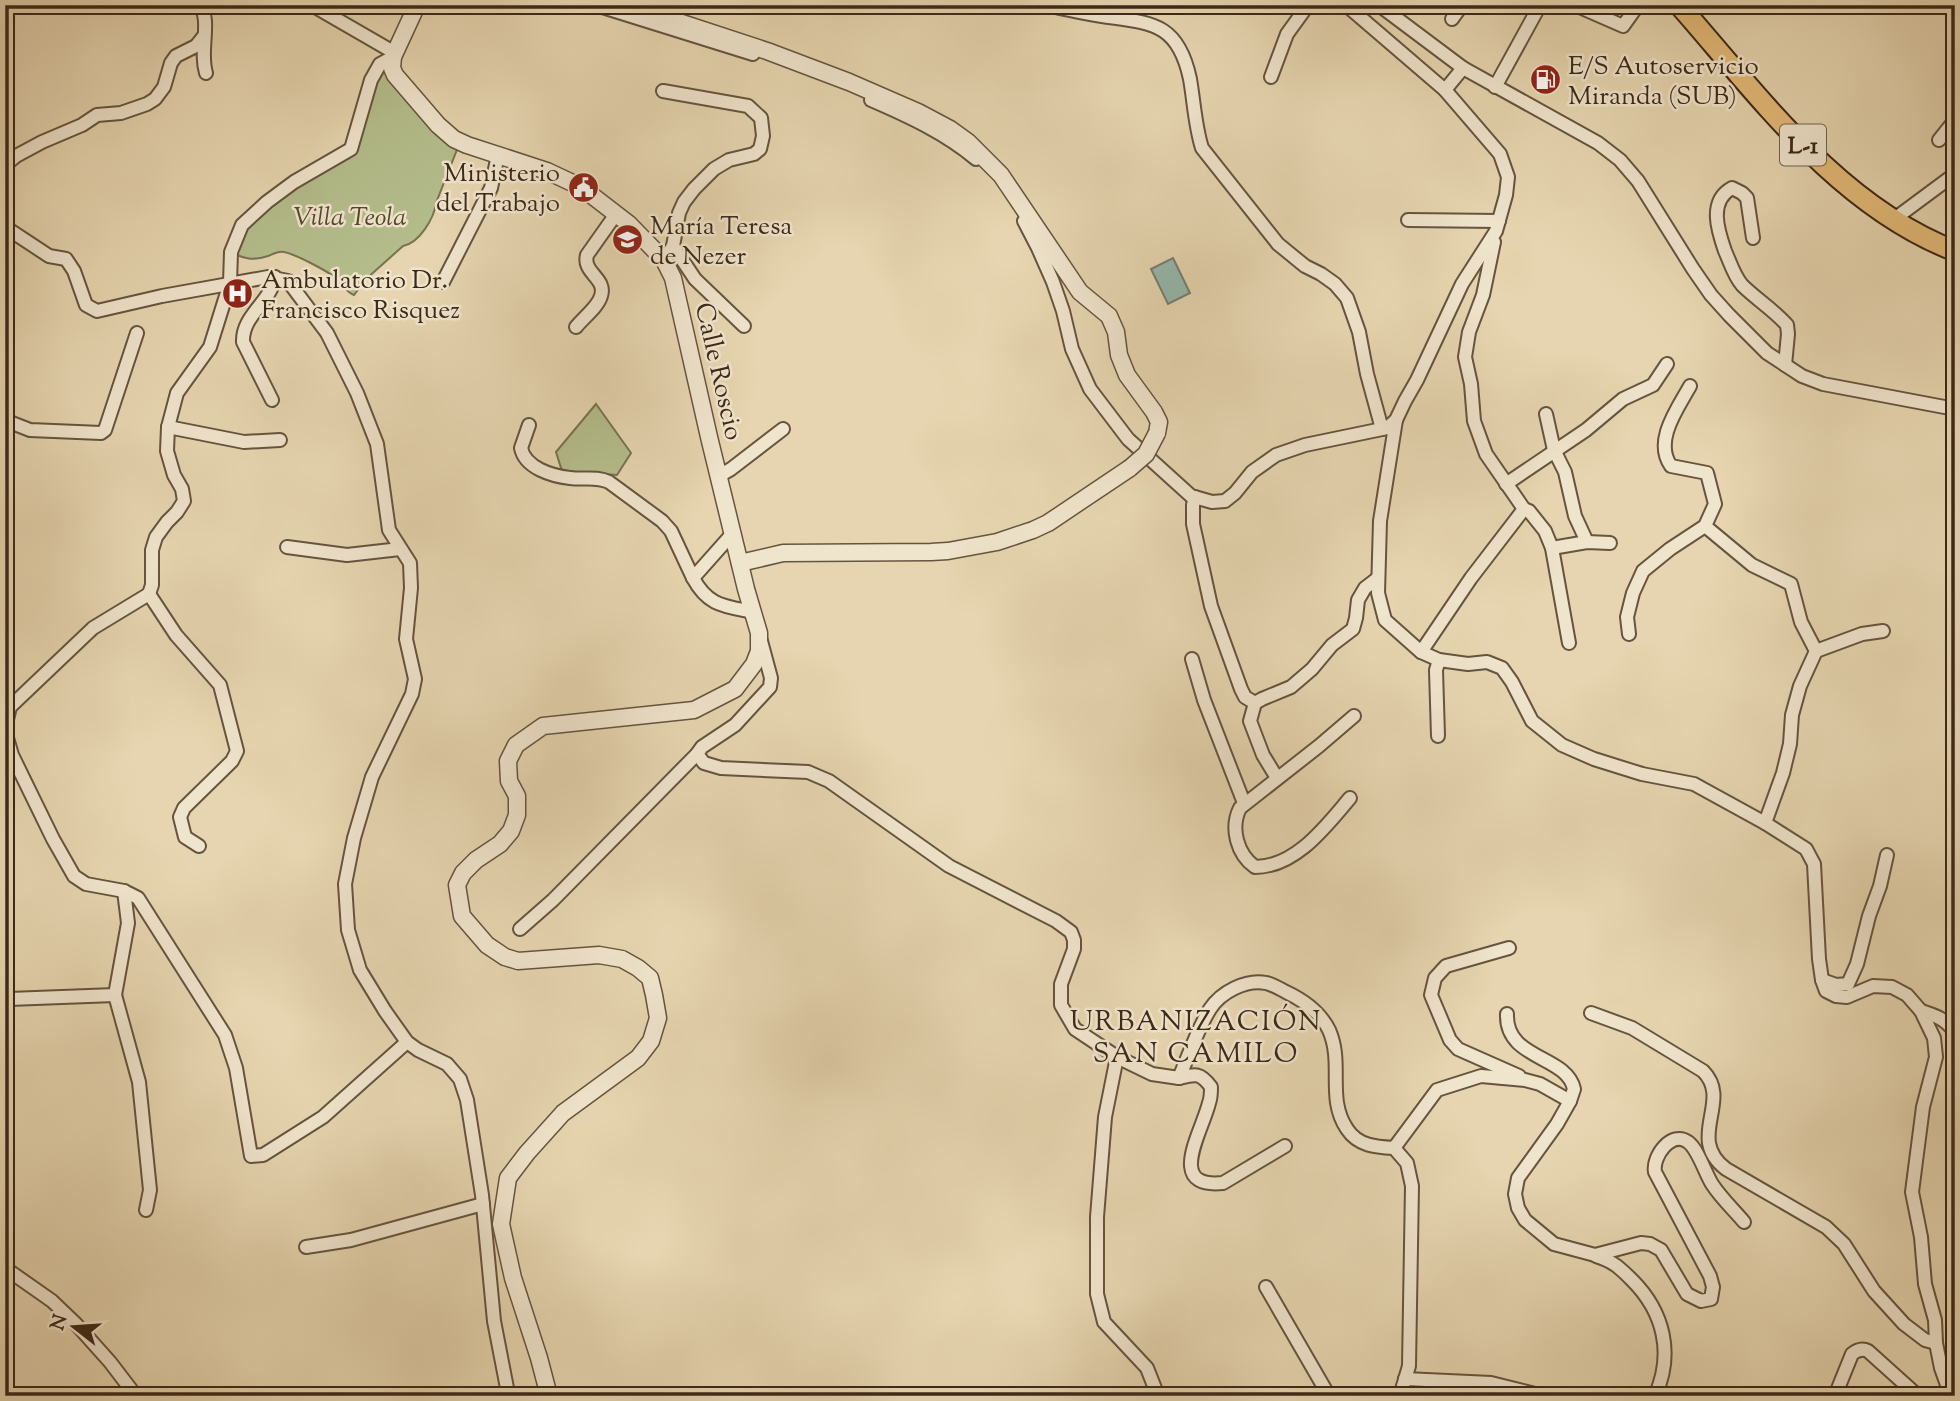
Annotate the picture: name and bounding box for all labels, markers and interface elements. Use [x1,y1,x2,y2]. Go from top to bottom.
place label: E/S Autoservicio Miranda (SUB) [1568,49,1759,116]
fuel station icon: E/S Autoservicio Miranda (SUB) [1528,63,1562,97]
road number: L-1 [1780,125,1826,166]
place label: Ministerio del Trabajo [436,156,560,223]
public building icon: Ministerio del Trabajo [566,170,600,204]
park label: Villa Teola [293,200,407,237]
place label: María Teresa de Nezer [650,209,792,276]
school or university icon: María Teresa de Nezer [610,223,644,257]
place label: Ambulatorio Dr. Francisco Risquez [261,263,460,330]
hospital icon: Ambulatorio Dr. Francisco Risquez [221,277,255,311]
street label: Calle Roscio [684,299,751,444]
district label: URBANIZACIÓN SAN CAMILO [1070,1003,1322,1075]
north arrow [38,1292,108,1362]
text: N [45,1312,75,1334]

